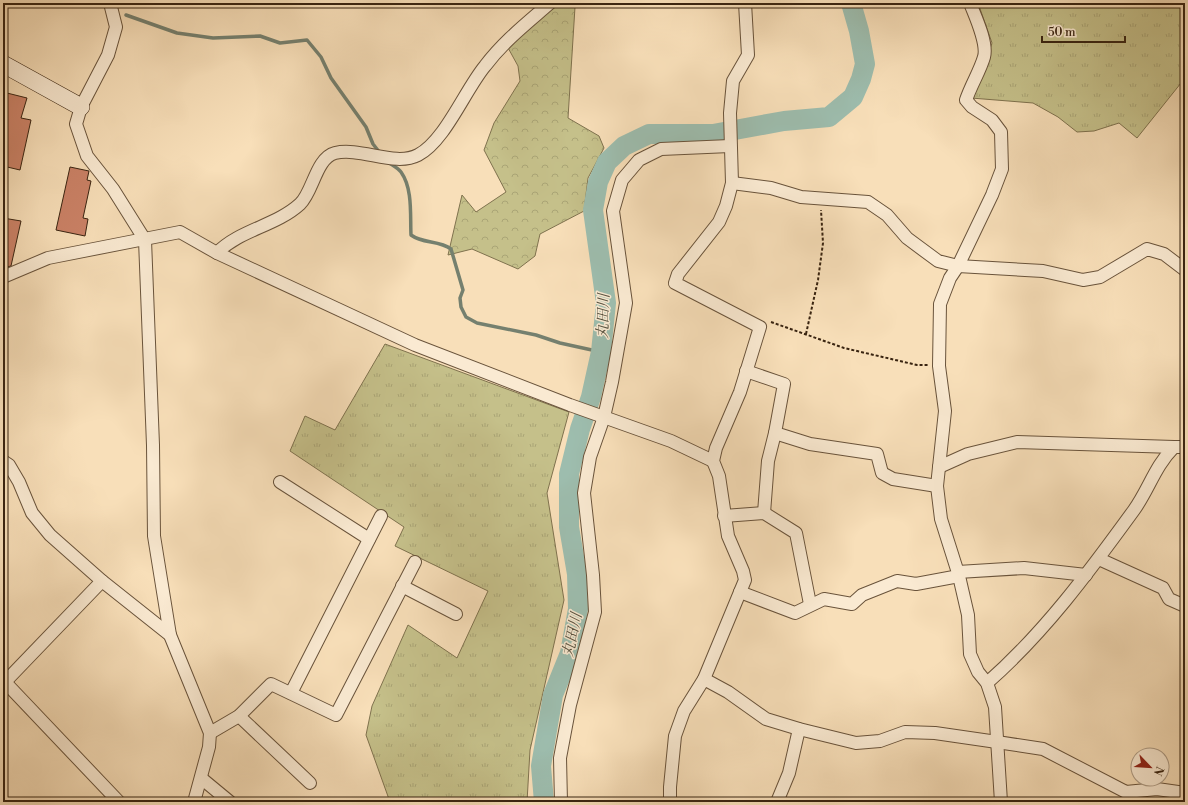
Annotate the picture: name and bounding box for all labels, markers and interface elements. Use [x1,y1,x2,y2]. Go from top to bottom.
scale bar [1042,18,1125,44]
text: 50 m [1048,25,1076,40]
water label: 丸田川 [593,291,614,339]
water label: 丸田川 [559,609,587,659]
north arrow [1130,747,1170,787]
text: N [1150,764,1166,778]

